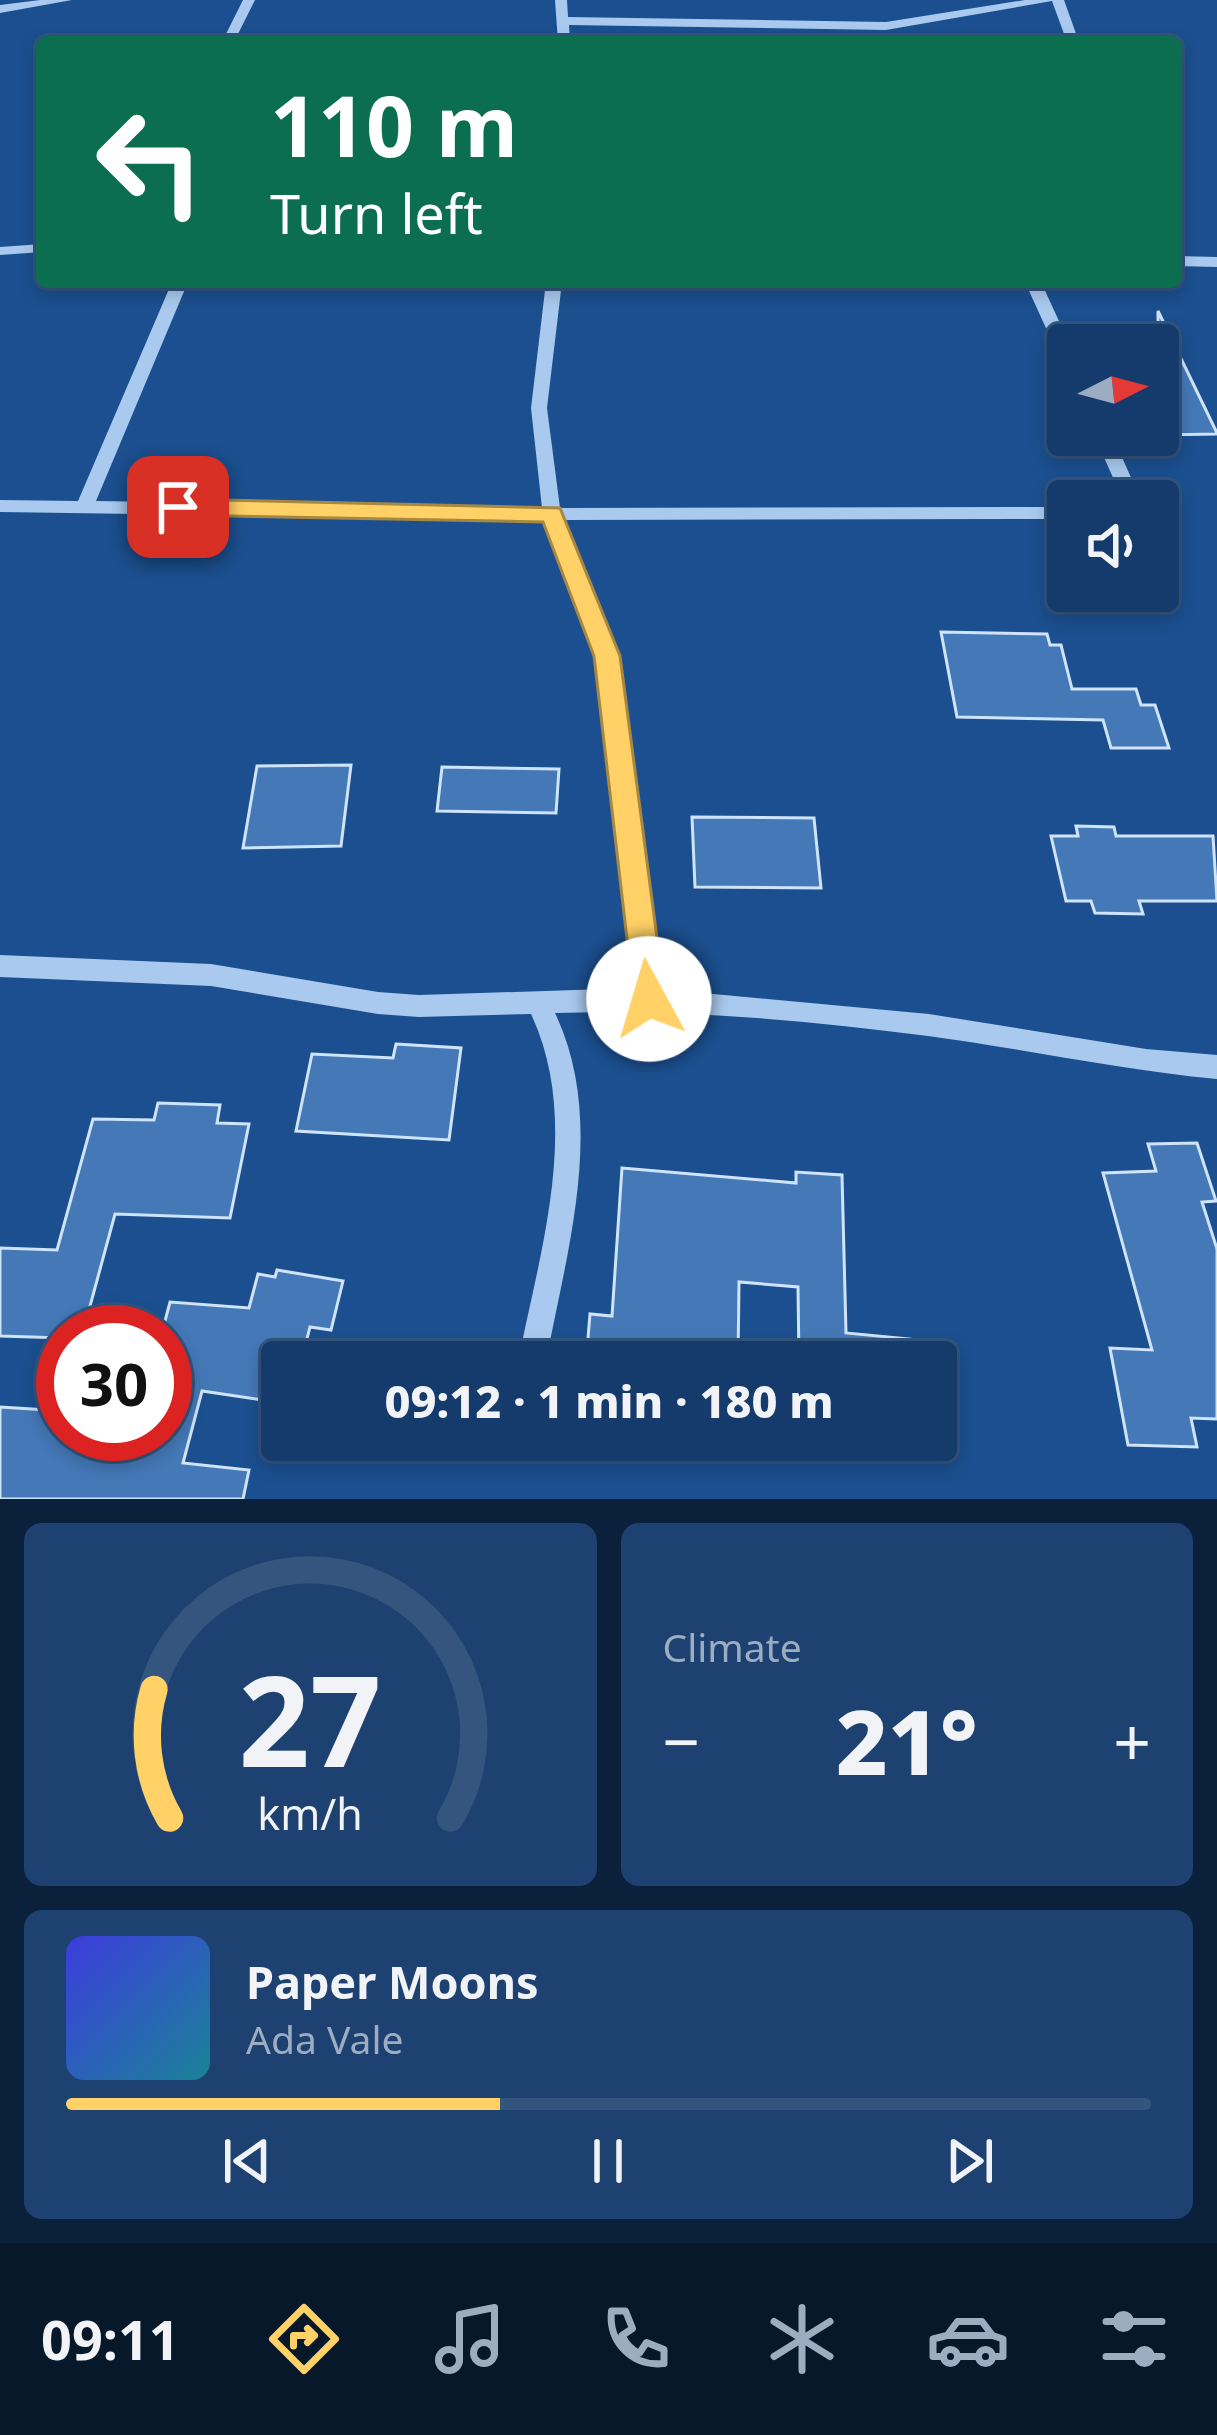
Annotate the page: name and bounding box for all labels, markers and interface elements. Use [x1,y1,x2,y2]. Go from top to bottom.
text: 110 m [270,67,518,182]
icon: left [72,84,228,240]
text: Turn left [270,176,483,250]
north arrow [1047,324,1179,456]
map controls [1047,324,1179,612]
pin [127,456,229,558]
icon: arrive [145,474,211,540]
button: sound [1047,480,1179,612]
position arrow [586,936,712,1062]
speed limit sign: 30 [36,1305,192,1461]
text: 09:12 · 1 min · 180 m [384,1370,834,1431]
text: Climate [663,1620,802,1673]
text: 27 [239,1634,382,1804]
text: 21° [836,1679,978,1801]
text: − [663,1695,700,1785]
text: + [1113,1695,1151,1785]
text: km/h [258,1783,363,1842]
text: Paper Moons [246,1951,539,2012]
text: Ada Vale [246,2012,403,2065]
icon: previous [214,2128,280,2194]
icon: pause [575,2128,641,2194]
icon: next [937,2128,1003,2194]
icon: directions [262,2297,346,2381]
icon: music [428,2297,512,2381]
icon: phone [594,2297,678,2381]
icon: climate [760,2297,844,2381]
icon: car [926,2297,1010,2381]
icon: filters [1092,2297,1176,2381]
text: 09:11 [41,2302,180,2376]

